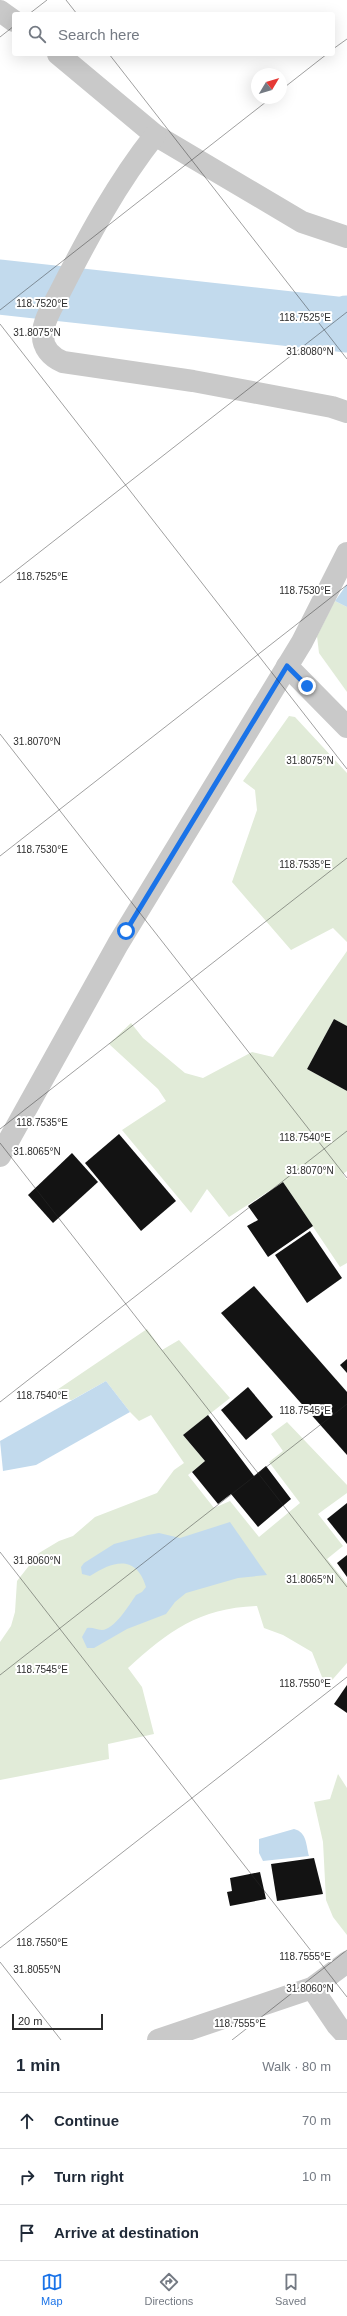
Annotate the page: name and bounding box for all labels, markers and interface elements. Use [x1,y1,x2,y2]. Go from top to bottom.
search box [12,12,335,56]
icon: search [26,23,48,45]
text: Search here [58,26,140,43]
north arrow [251,68,287,104]
text: 118.7520°E [16,298,68,309]
text: 118.7525°E [279,312,331,323]
text: 31.8075°N [13,327,61,338]
text: 31.8080°N [286,346,334,357]
text: 118.7525°E [16,571,68,582]
text: 118.7530°E [279,585,331,596]
route end [298,677,316,695]
text: 31.8070°N [13,736,61,747]
text: 31.8075°N [286,755,334,766]
text: 118.7530°E [16,844,68,855]
text: 118.7535°E [279,859,331,870]
route start [117,922,135,940]
text: 118.7535°E [16,1117,68,1128]
text: 118.7540°E [279,1132,331,1143]
text: 31.8065°N [13,1146,61,1157]
text: 31.8070°N [286,1165,334,1176]
text: 118.7540°E [16,1390,68,1401]
text: 118.7545°E [279,1405,331,1416]
text: 31.8060°N [13,1555,61,1566]
text: 31.8065°N [286,1574,334,1585]
text: 118.7545°E [16,1664,68,1675]
text: 118.7550°E [279,1678,331,1689]
text: 118.7550°E [16,1937,68,1948]
text: 118.7555°E [279,1951,331,1962]
text: 31.8055°N [13,1964,61,1975]
text: 31.8060°N [286,1983,334,1994]
scale bar [12,2012,103,2031]
text: 20 m [18,2015,42,2027]
text: 118.7555°E [214,2018,266,2029]
text: 1 min [16,2056,60,2075]
text: Walk · 80 m [262,2059,331,2074]
icon: ahead [16,2110,38,2132]
text: Continue [54,2112,119,2129]
text: 70 m [302,2113,331,2128]
icon: right [16,2166,38,2188]
text: Turn right [54,2168,124,2185]
text: 10 m [302,2169,331,2184]
icon: arrive [16,2222,38,2244]
text: Arrive at destination [54,2224,199,2241]
tab: Map [41,2271,63,2307]
tab: Directions [144,2271,193,2307]
tab: Saved [275,2271,306,2307]

